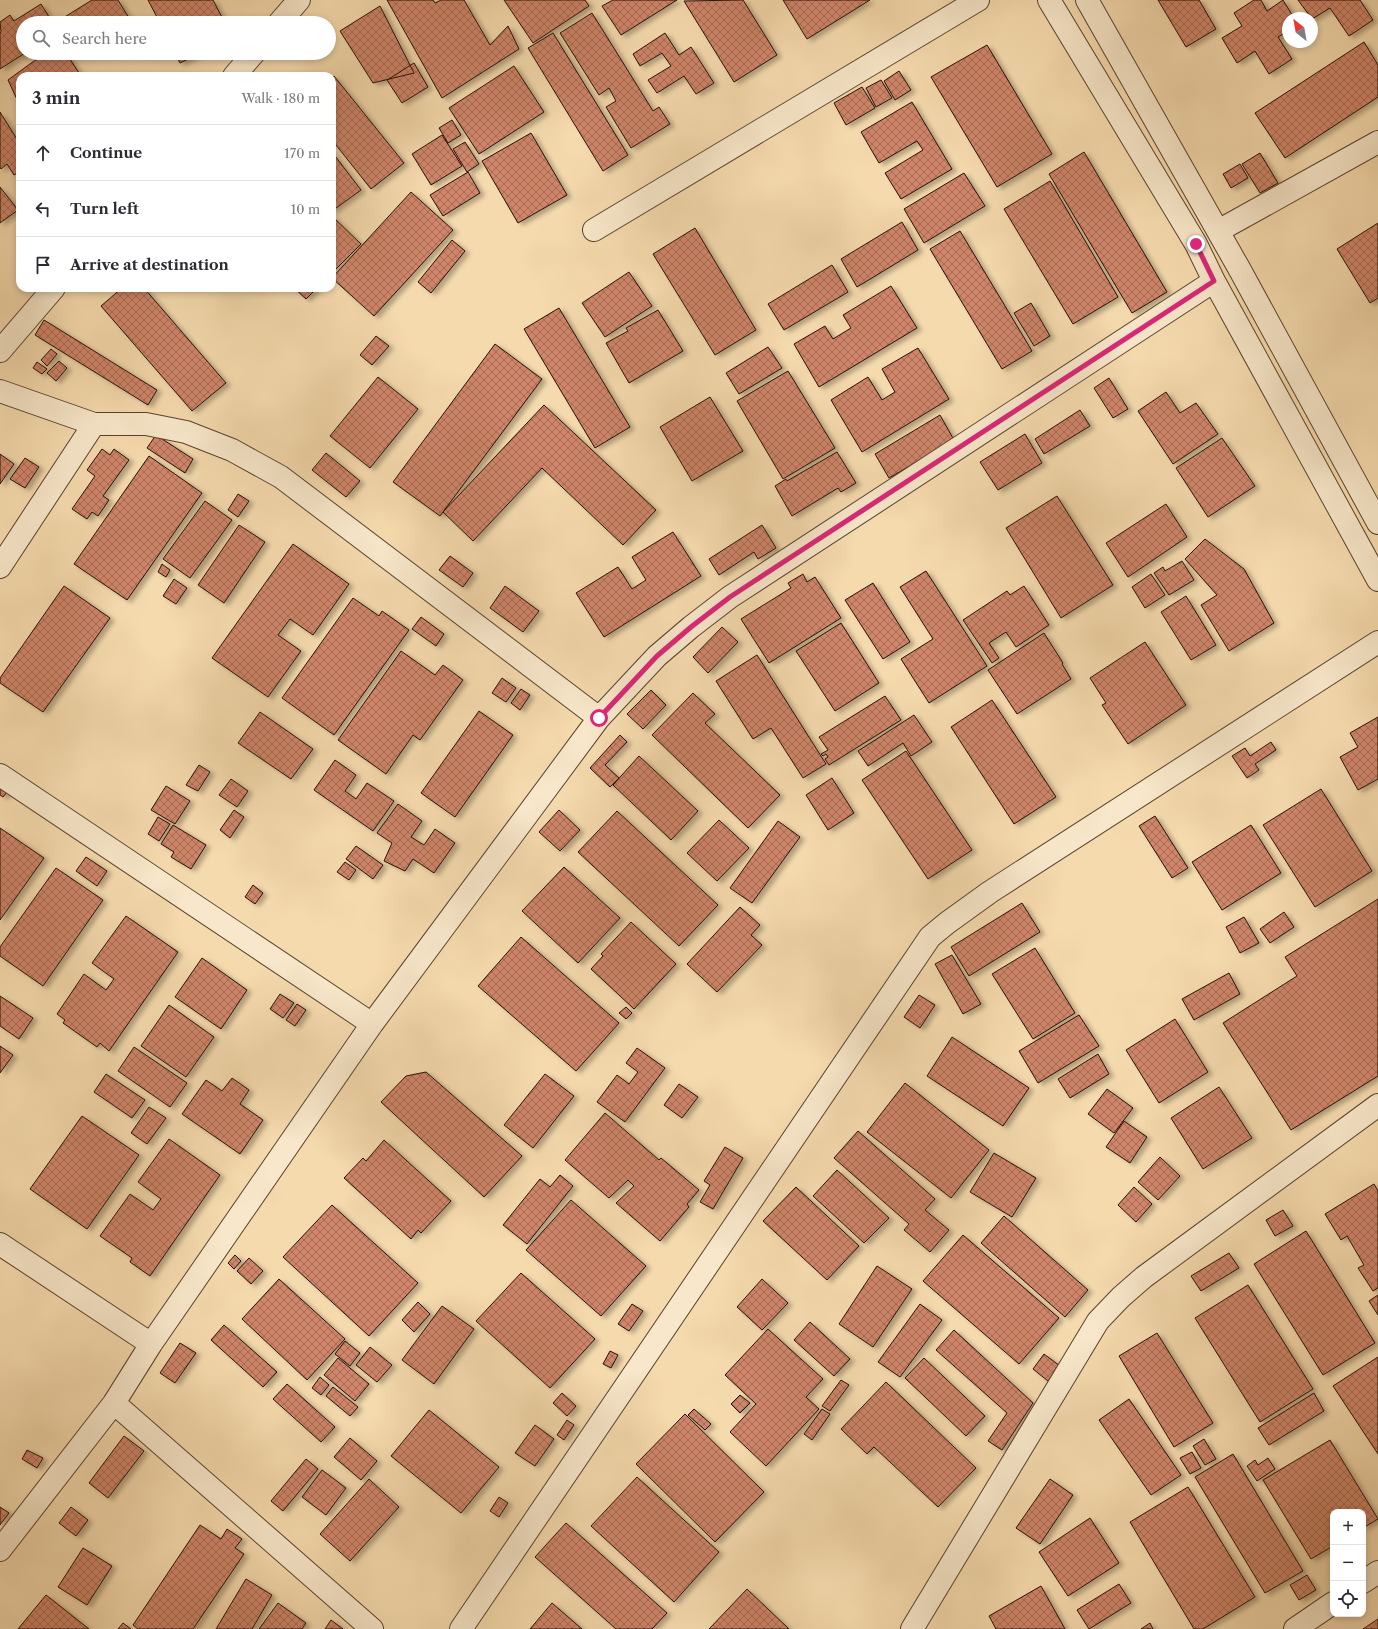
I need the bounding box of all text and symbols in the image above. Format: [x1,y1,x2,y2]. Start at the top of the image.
north arrow [1282,12,1318,48]
search box [16,16,336,60]
icon: search [30,27,52,49]
text: Search here [62,29,147,48]
text: 3 min [32,88,81,108]
text: Walk · 180 m [241,90,320,106]
icon: ahead [32,142,54,164]
text: Continue [70,143,142,162]
text: 170 m [284,145,320,161]
icon: left [32,198,54,220]
text: Turn left [70,199,139,218]
text: 10 m [291,201,320,217]
route end [1187,235,1205,253]
icon: arrive [32,254,54,276]
text: Arrive at destination [70,255,229,274]
route start [590,709,608,727]
map controls [1330,1509,1366,1617]
button: + [1330,1509,1366,1545]
button: − [1330,1545,1366,1581]
button: locate [1330,1581,1366,1617]

